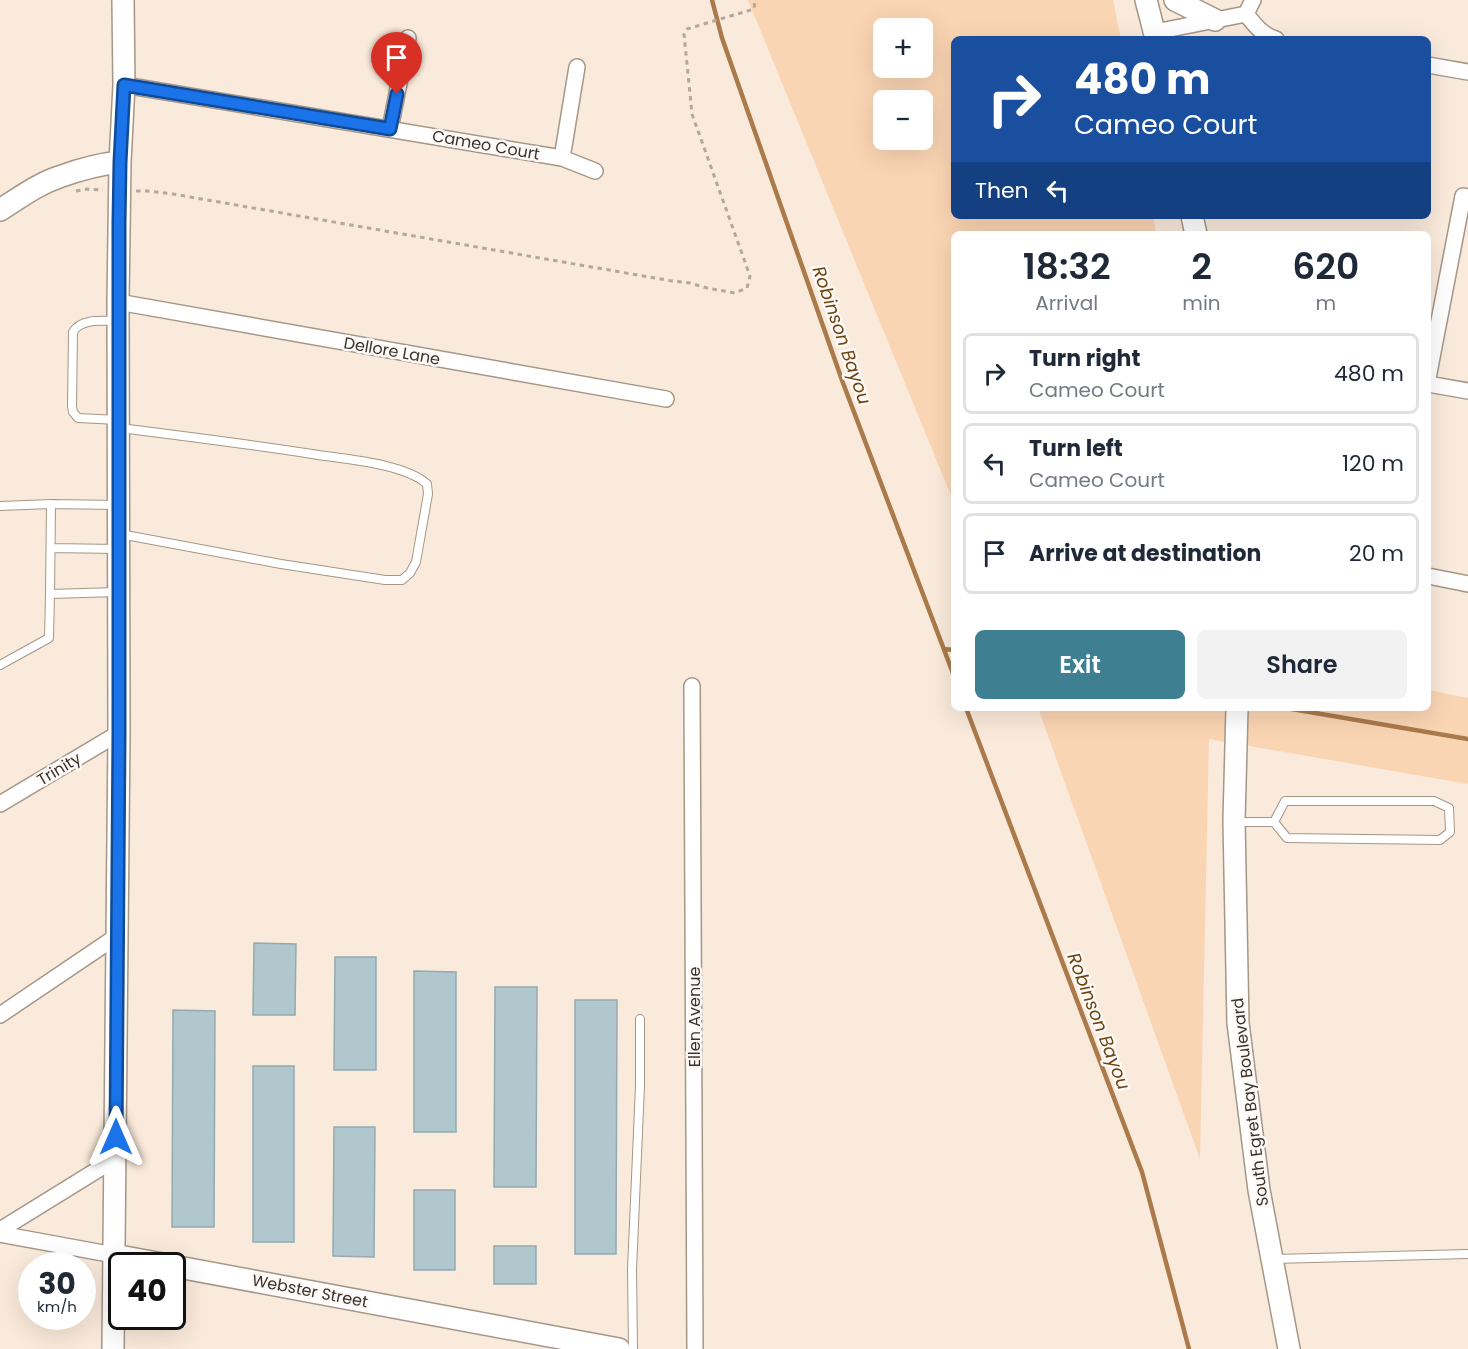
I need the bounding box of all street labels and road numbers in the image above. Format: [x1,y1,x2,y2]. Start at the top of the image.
street label: Cameo Court [430,124,542,166]
street label: Dellore Lane [342,331,442,371]
street label: Trinity [33,747,85,791]
street label: Ellen Avenue [683,967,706,1067]
street label: South Egret Bay Boulevard [1226,996,1274,1208]
street label: Webster Street [250,1268,370,1314]

